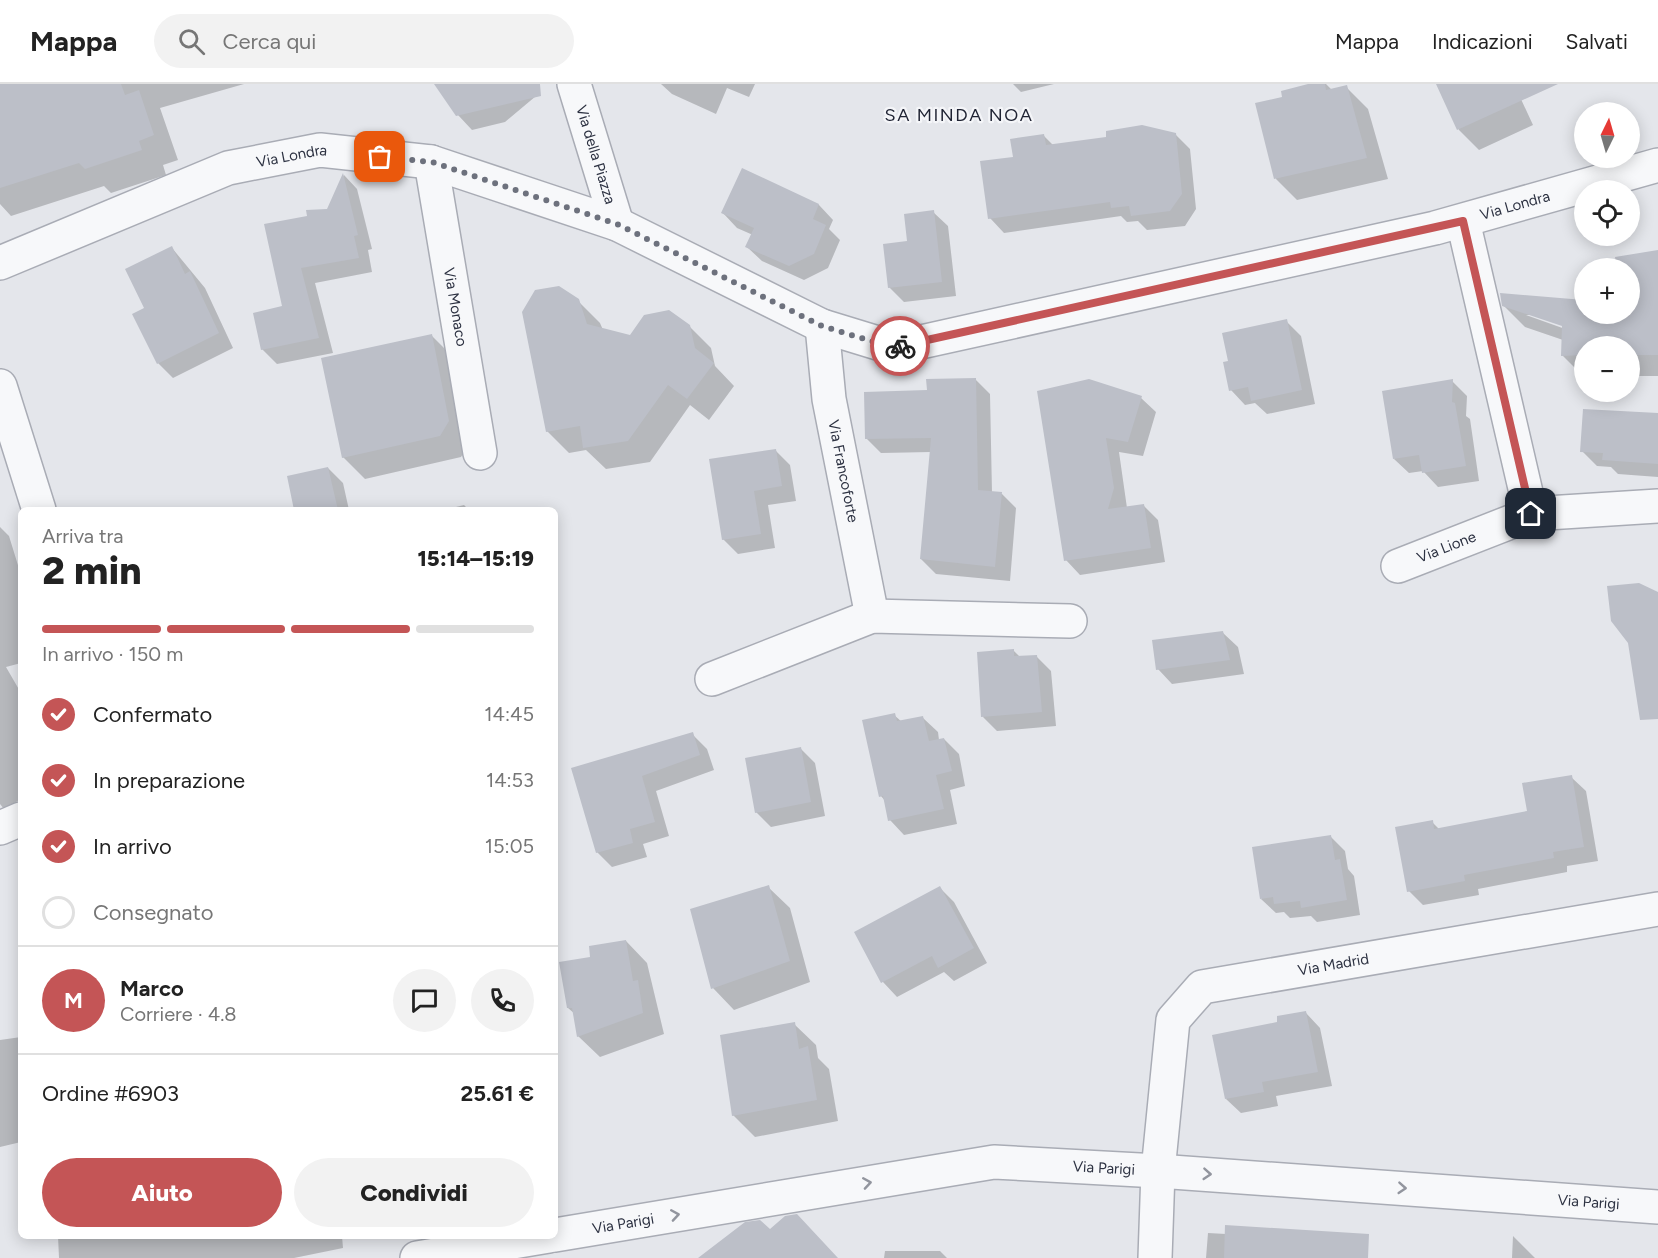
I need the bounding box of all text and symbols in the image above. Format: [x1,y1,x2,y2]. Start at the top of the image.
search box [154,14,574,68]
text: Mappa [30,24,118,58]
icon: search [175,25,208,58]
text: Cerca qui [223,28,316,55]
text: Mappa [1335,29,1399,54]
text: Indicazioni [1432,29,1533,54]
text: Salvati [1566,29,1628,54]
north arrow [1574,102,1640,168]
map controls [1574,102,1640,402]
street label: Via della Piazza [572,103,619,206]
district label: SA MINDA NOA [885,104,1033,126]
pin [354,131,405,182]
icon: bag [363,140,396,173]
street label: Via Londra [255,141,328,171]
button: locate [1574,180,1640,246]
street label: Via Londra [1478,187,1552,224]
button: + [1574,258,1640,324]
street label: Via Monaco [440,266,471,348]
courier [870,316,930,376]
icon: bike [884,330,917,363]
button: − [1574,336,1640,402]
street label: Via Francoforte [824,418,862,524]
pin [1505,488,1556,539]
icon: home [1514,497,1547,530]
text: Arriva tra [42,524,124,548]
street label: Via Lione [1414,527,1479,567]
text: 15:14–15:19 [418,545,534,572]
text: 2 min [42,547,142,594]
text: In arrivo · 150 m [42,642,183,666]
icon: check [42,698,75,731]
text: Confermato [93,701,212,728]
text: 14:45 [484,702,534,726]
icon: check [42,764,75,797]
text: In preparazione [93,767,245,794]
text: 14:53 [486,768,534,792]
icon: check [42,830,75,863]
text: In arrivo [93,833,172,860]
text: 15:05 [485,834,534,858]
text: Consegnato [93,899,214,926]
street label: Via Madrid [1296,950,1370,979]
button: chat [393,969,456,1032]
button: phone [471,969,534,1032]
text: Marco [120,975,184,1002]
text: M [64,987,83,1014]
text: Corriere · 4.8 [120,1002,237,1026]
text: Ordine #6903 [42,1080,179,1107]
text: 25.61 € [460,1080,534,1107]
street label: Via Parigi [1072,1157,1135,1179]
button: Aiuto [42,1158,282,1227]
button: Condividi [294,1158,534,1227]
one-way arrow [1203,1168,1212,1181]
one-way arrow [862,1177,872,1190]
one-way arrow [1397,1181,1406,1194]
street label: Via Parigi [1557,1191,1620,1213]
one-way arrow [670,1209,680,1222]
street label: Via Parigi [591,1210,655,1238]

